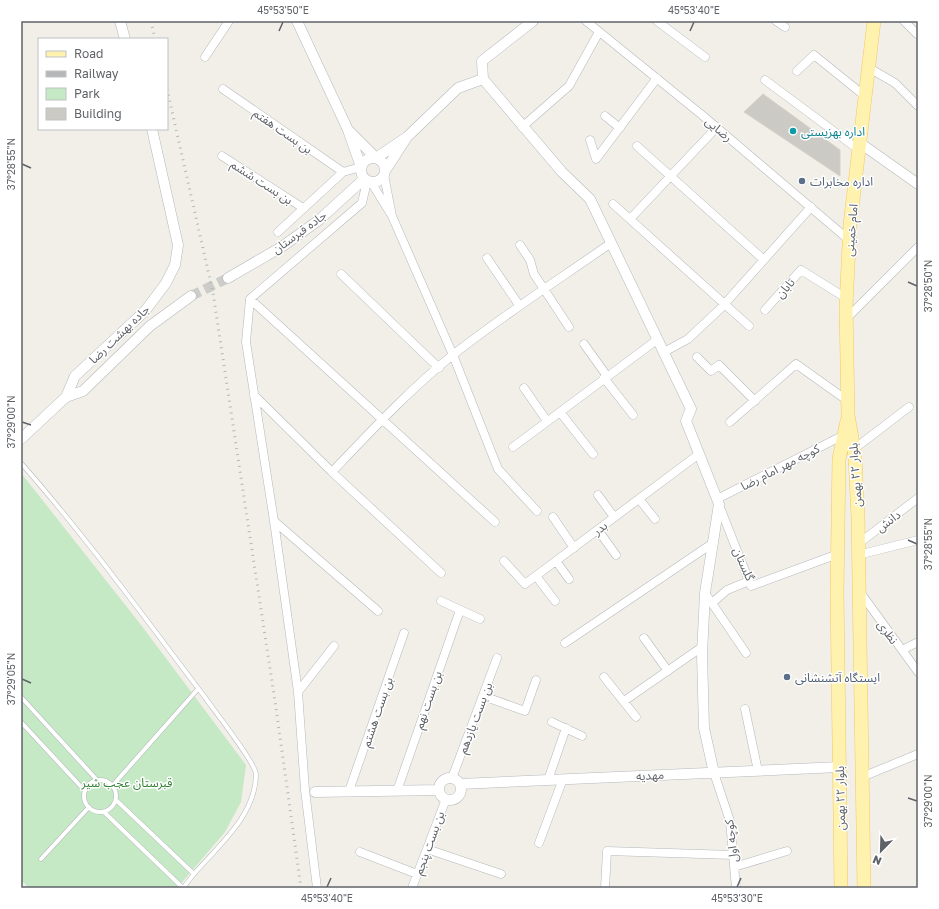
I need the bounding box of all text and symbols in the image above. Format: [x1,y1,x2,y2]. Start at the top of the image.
text: 45°53'50"E [257,4,309,16]
text: 45°53'40"E [668,4,720,16]
legend [38,38,168,130]
text: Road [74,46,103,61]
text: Railway [74,66,119,81]
text: Park [74,86,100,101]
street label: بن بست هفتم [249,105,315,158]
text: Building [74,106,122,121]
street label: رضایی [702,113,736,145]
place label: اداره بهزیستی [801,124,865,139]
marker: اداره بهزیستی [788,126,798,136]
text: 37°28'55"N [5,138,17,190]
street label: بن بست ششم [227,156,296,209]
place label: اداره مخابرات [810,174,873,189]
marker: اداره مخابرات [797,176,807,186]
street label: امام خمینی [841,203,863,257]
street label: جاده قبرستان [269,207,329,257]
text: 37°28'50"N [922,260,934,312]
street label: تابان [772,274,798,301]
street label: جاده بهشت رضا [86,301,152,367]
text: 37°29'00"N [5,396,17,449]
street label: کوچه مهر امام رضا [738,440,824,495]
street label: بلوار ۲۲ بهمن [845,442,865,508]
street label: دانش [873,507,904,535]
street label: بدر [589,518,610,539]
text: 37°28'55"N [922,518,934,570]
street label: گلستان [730,545,758,584]
street label: نظری [874,617,902,647]
text: 37°29'05"N [5,653,17,705]
street label: بن بست نهم [411,669,447,732]
place label: ایستگاه آتشنشانی [795,670,880,685]
marker: ایستگاه آتشنشانی [782,672,792,682]
street label: بن بست هشتم [358,675,398,750]
street label: بن بست یازدهم [455,680,497,756]
street label: بلوار ۲۲ بهمن [832,766,848,830]
street label: مهدیه [636,767,664,783]
park label: قبرستان عجب شیر [81,775,172,790]
text: 37°29'00"N [922,775,934,828]
street label: بن بست پنجم [411,809,449,878]
street label: کوچه اول [721,818,742,863]
north arrow [861,831,901,871]
text: N [871,853,883,868]
text: 45°53'40"E [301,892,353,904]
text: 45°53'30"E [711,892,763,904]

